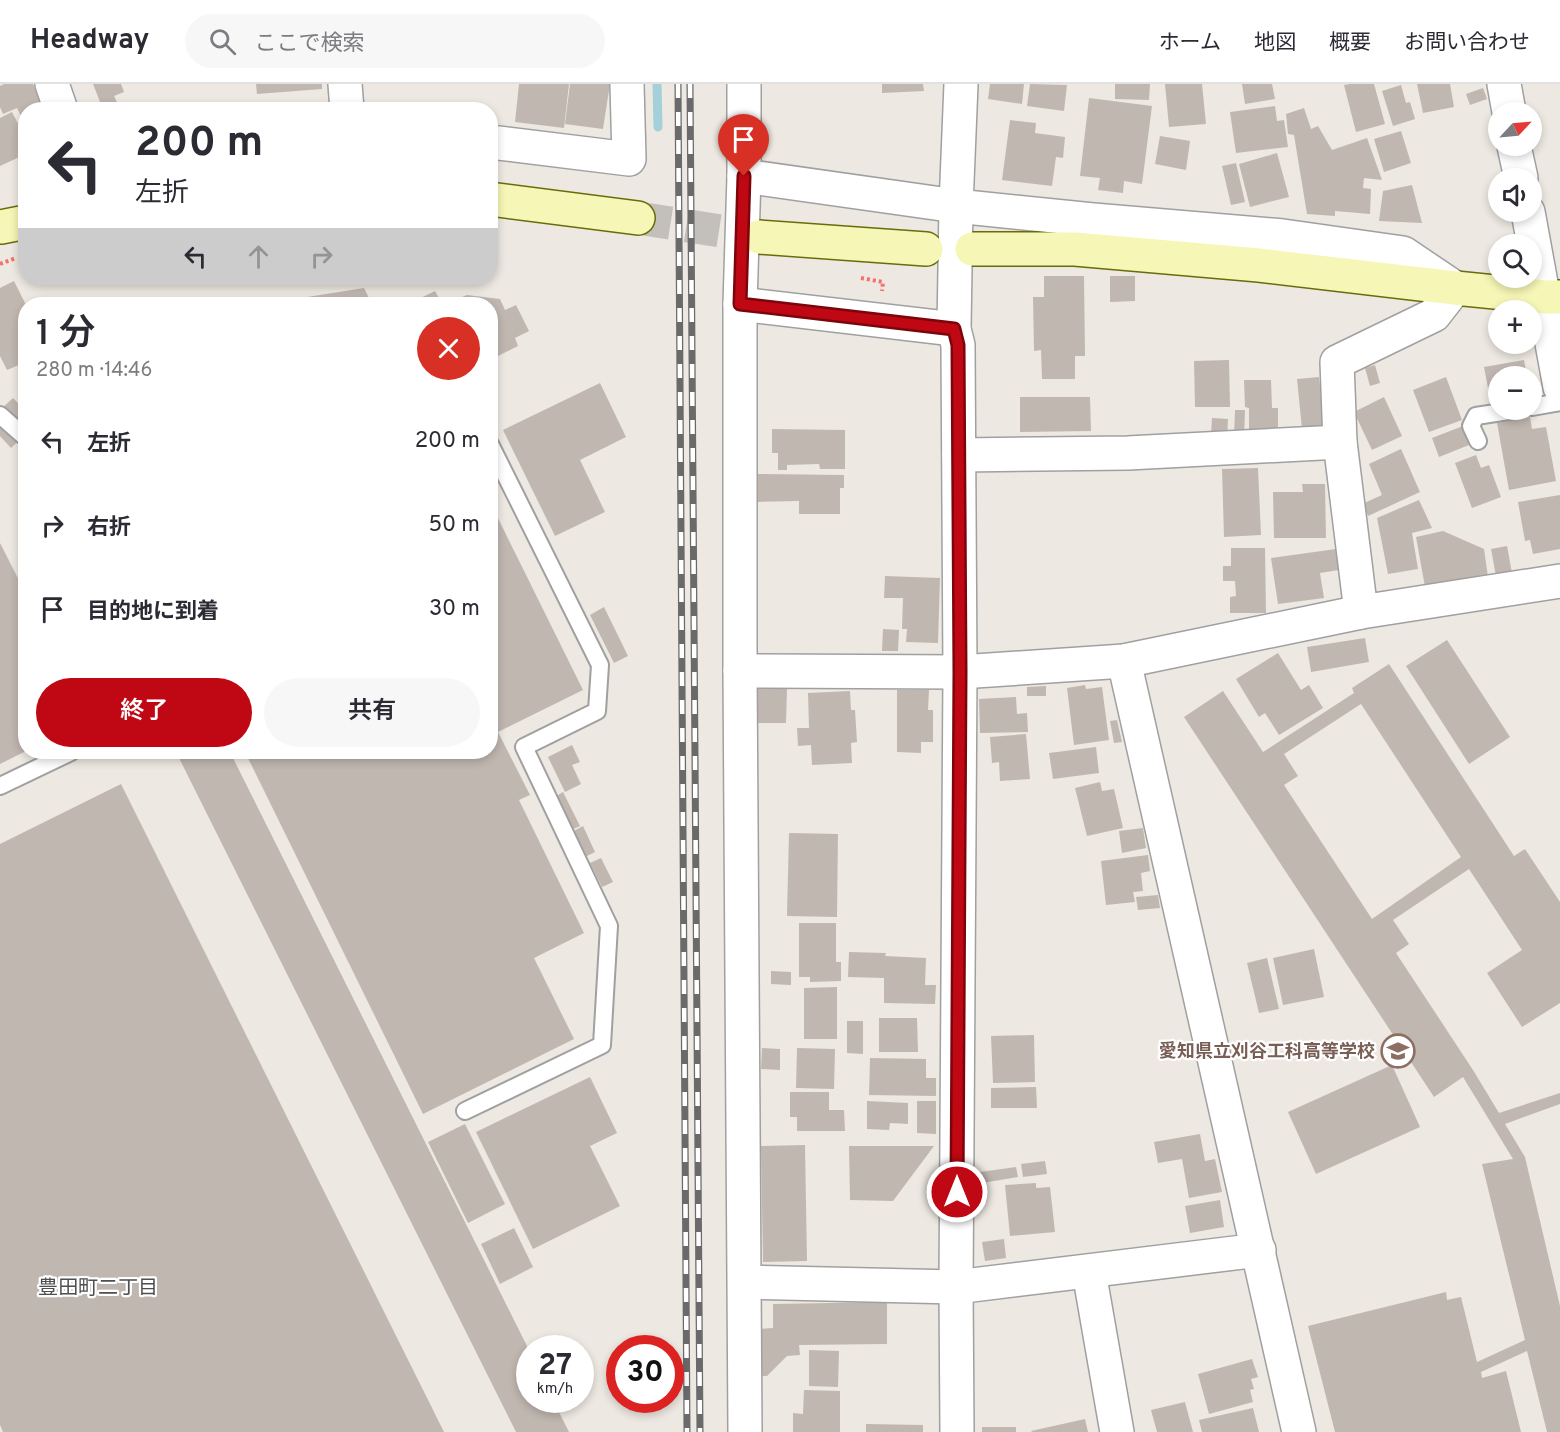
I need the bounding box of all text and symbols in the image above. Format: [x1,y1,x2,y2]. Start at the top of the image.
search box [185,14,605,68]
text: Headway [30,23,149,59]
icon: search [206,25,239,58]
text: ホーム [1159,30,1221,57]
text: 地図 [1254,30,1296,57]
text: 概要 [1329,30,1371,57]
text: お問い合わせ [1404,30,1530,57]
text: ここで検索 [254,31,365,58]
north arrow [1488,102,1542,156]
map controls [1488,102,1542,420]
pin [718,114,769,176]
text: 200 m [135,118,263,171]
icon: arrive [727,123,760,156]
icon: left [36,126,114,204]
button: sound [1488,168,1542,222]
text: 左折 [135,177,189,211]
button: search [1488,234,1542,288]
icon: left [179,240,212,273]
icon: ahead [242,240,275,273]
icon: right [305,240,338,273]
button: + [1488,300,1542,354]
text: 1 分 [36,312,95,358]
button: close [417,317,480,380]
text: 280 m · 14:46 [36,358,152,384]
button: − [1488,366,1542,420]
icon: left [36,425,69,458]
text: 200 m [415,428,480,455]
text: 左折 [87,431,131,458]
icon: right [36,509,69,542]
text: 50 m [428,512,480,539]
text: 右折 [87,515,131,542]
icon: arrive [36,593,69,626]
text: 30 m [429,596,480,623]
text: 目的地に到着 [87,599,219,626]
button: 終了 [36,678,252,747]
button: 共有 [264,678,480,747]
school or university icon: 愛知県立刈谷工科高等学校 [1380,1033,1416,1069]
place label: 愛知県立刈谷工科高等学校 [1159,1041,1375,1064]
position arrow [925,1160,989,1224]
district label: 豊田町二丁目 [38,1276,158,1302]
speed limit sign: 30 [606,1335,684,1413]
text: 27 [538,1348,572,1385]
text: km/h [537,1380,573,1399]

